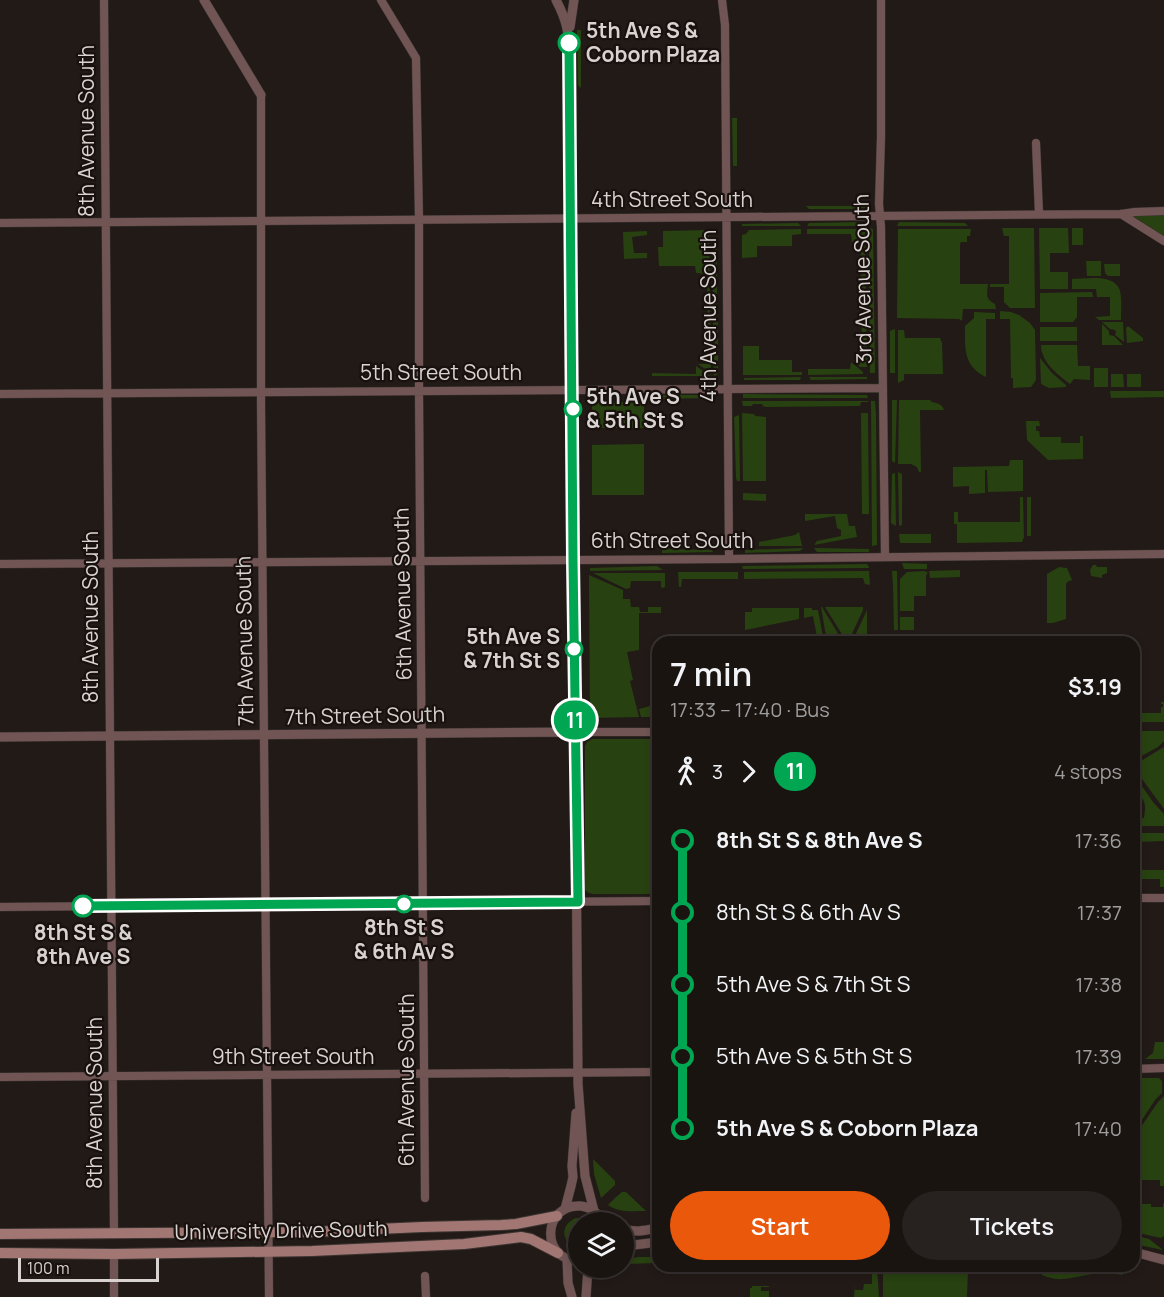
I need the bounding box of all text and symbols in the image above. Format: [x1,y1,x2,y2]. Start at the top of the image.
place label: 5th Ave S & Coborn Plaza [586,16,720,68]
marker: 5th Ave S & Coborn Plaza [558,32,580,54]
street label: 8th Avenue South [72,45,100,217]
street label: 4th Street South [591,185,753,213]
street label: 3rd Avenue South [847,194,877,364]
street label: 4th Avenue South [694,230,722,402]
street label: 5th Street South [360,358,522,386]
place label: 5th Ave S & 5th St S [586,382,684,434]
marker: 5th Ave S & 5th St S [564,400,582,418]
street label: 6th Avenue South [386,507,418,681]
street label: 6th Street South [591,526,753,554]
street label: 8th Avenue South [76,531,104,703]
street label: 7th Avenue South [229,556,259,726]
place label: 5th Ave S & 7th St S [463,622,560,674]
marker: 5th Ave S & 7th St S [565,640,583,658]
text: 7 min [670,651,752,696]
text: $3.19 [1068,672,1122,702]
text: 17:33 – 17:40 · Bus [670,696,830,723]
street label: 7th Street South [285,700,445,730]
line badge: 11 [548,700,602,740]
text: 11 [566,706,584,734]
icon: walk [670,755,703,788]
icon: forward [732,755,765,788]
text: 11 [786,757,804,785]
text: 3 [712,758,723,785]
text: 4 stops [1054,758,1122,785]
text: 8th St S & 8th Ave S [716,825,922,855]
text: 17:36 [1075,827,1122,854]
marker: 8th St S & 8th Ave S [72,895,94,917]
marker: 8th St S & 6th Av S [395,895,413,913]
text: 8th St S & 6th Av S [716,897,901,927]
text: 17:37 [1077,899,1122,926]
place label: 8th St S & 6th Av S [354,913,454,965]
place label: 8th St S & 8th Ave S [34,918,132,970]
text: 5th Ave S & 7th St S [716,969,910,999]
text: 17:38 [1076,971,1122,998]
street label: 6th Avenue South [392,994,420,1166]
street label: 8th Avenue South [80,1017,108,1189]
text: 5th Ave S & 5th St S [716,1041,912,1071]
street label: 9th Street South [212,1042,374,1070]
text: 17:39 [1075,1043,1122,1070]
text: 5th Ave S & Coborn Plaza [716,1113,978,1143]
text: 17:40 [1074,1115,1122,1142]
button: Start [670,1191,890,1260]
button: Tickets [902,1191,1122,1260]
map controls [568,1212,634,1278]
button: layers [568,1212,634,1278]
street label: University Drive South [174,1214,388,1246]
scale bar [18,1255,159,1282]
text: 100 m [27,1257,70,1279]

